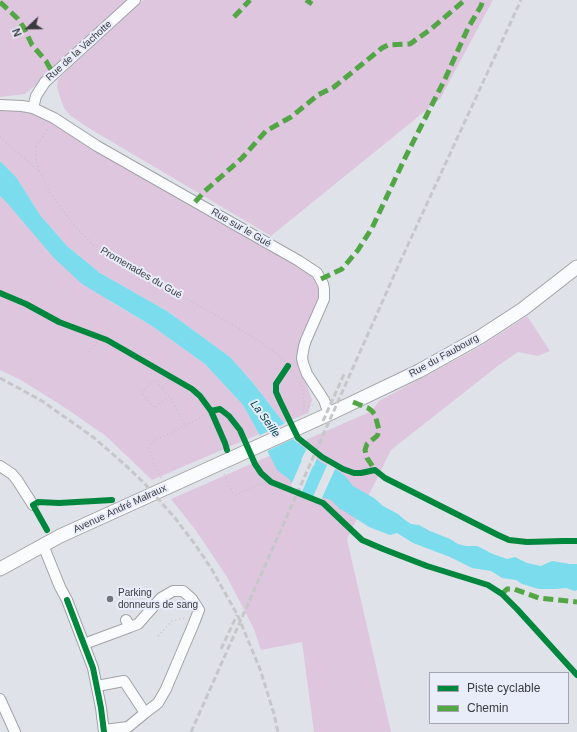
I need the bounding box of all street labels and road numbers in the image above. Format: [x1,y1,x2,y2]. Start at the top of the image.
street label: Rue de la Vachotte [44,18,114,84]
street label: Rue sur le Gué [209,206,273,250]
street label: Promenades du Gué [98,245,184,301]
street label: Rue du Faubourg [407,332,481,380]
street label: Avenue André Malraux [71,482,169,536]

